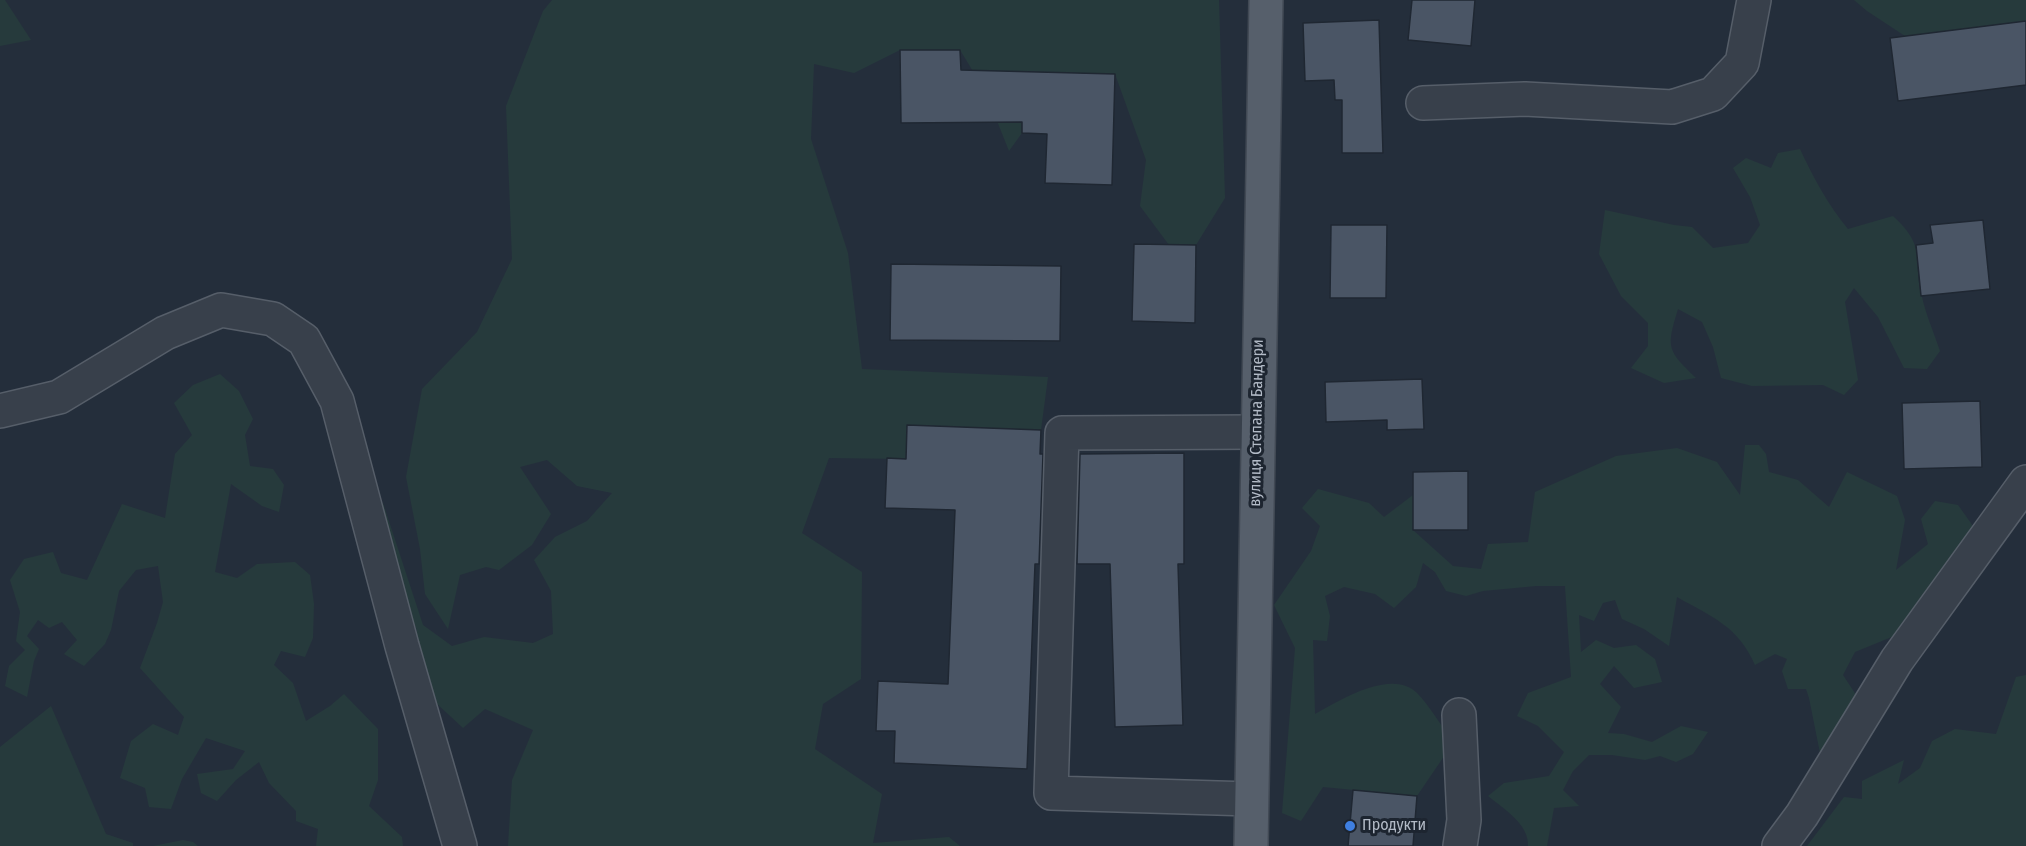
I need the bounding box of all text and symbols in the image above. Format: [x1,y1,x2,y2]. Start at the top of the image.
street label: вулиця Степана Бандери [1246,339,1268,507]
place label: Продукти [1362,816,1426,836]
marker: Продукти [1343,819,1357,833]

